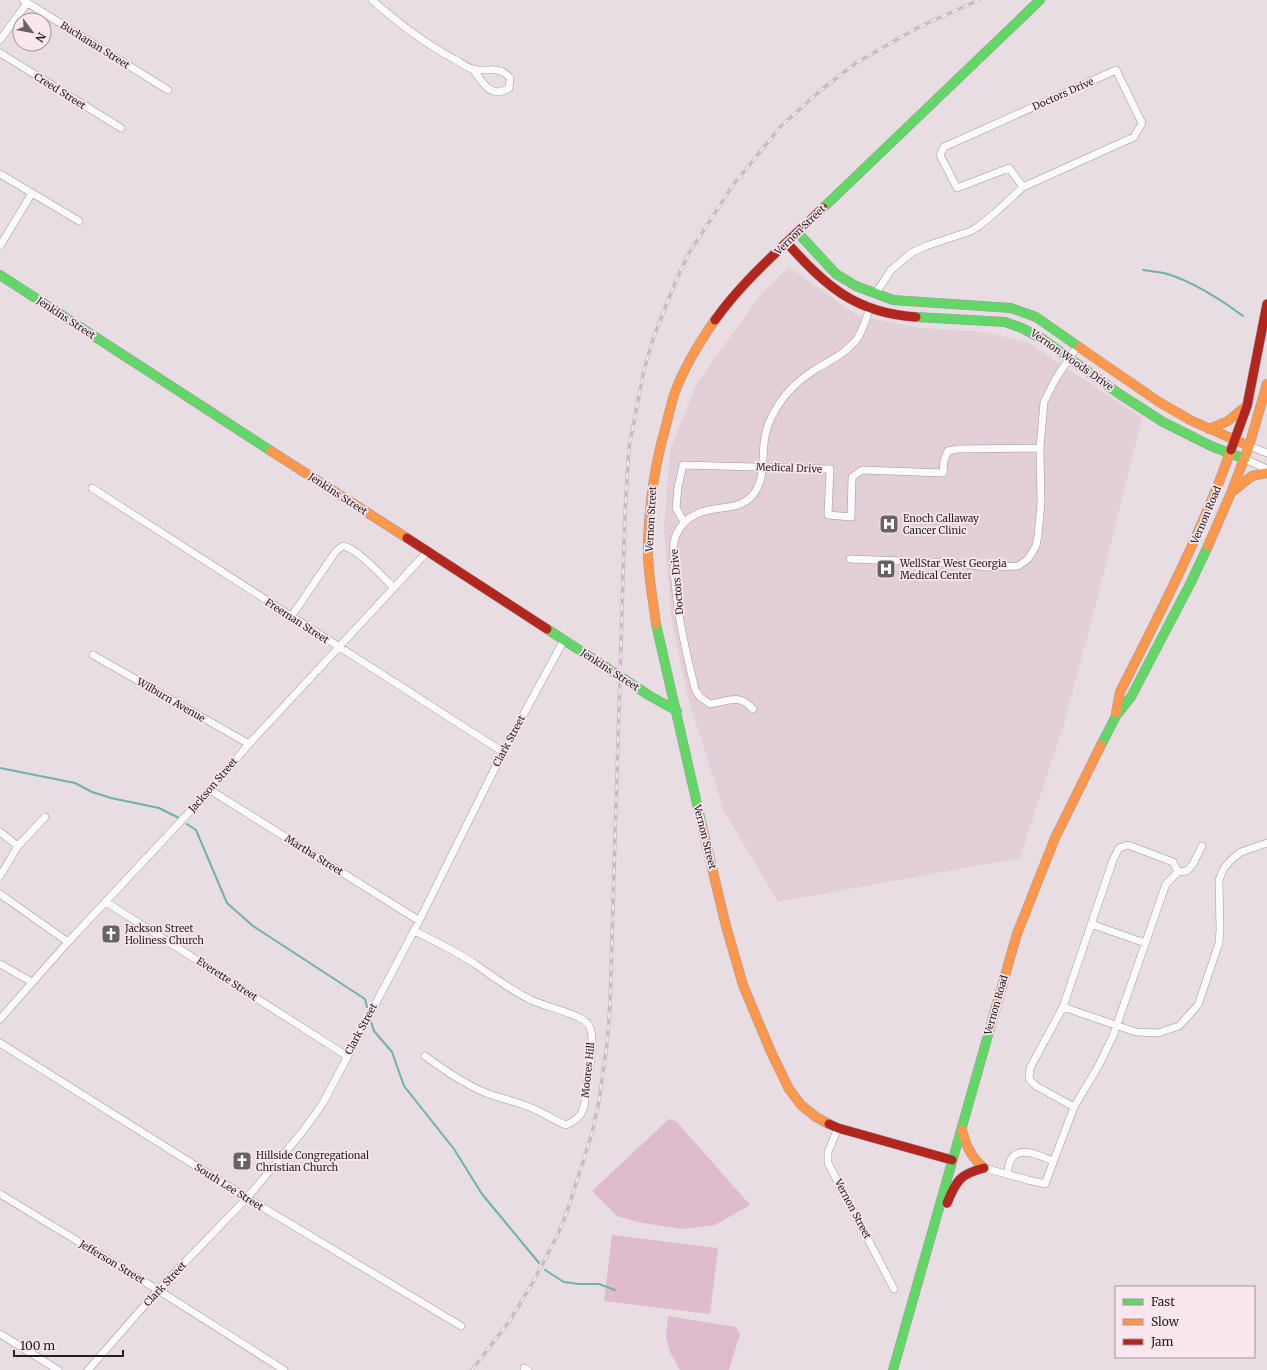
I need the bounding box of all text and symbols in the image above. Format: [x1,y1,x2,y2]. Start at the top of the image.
north arrow [12,12,52,52]
street label: Buchanan Street [58,18,132,72]
text: N [32,30,49,45]
street label: Creed Street [32,70,88,112]
street label: Doctors Drive [1030,75,1096,113]
street label: Vernon Street [771,202,828,258]
street label: Jenkins Street [33,294,98,342]
street label: Vernon Woods Drive [1027,326,1116,394]
street label: Medical Drive [756,460,822,476]
street label: Jenkins Street [305,470,370,518]
street label: Vernon Road [1188,484,1224,547]
street label: Vernon Street [643,486,659,553]
place label: Enoch Callaway Cancer Clinic [903,512,979,537]
hospital icon: Enoch Callaway Cancer Clinic [878,513,900,535]
street label: Doctors Drive [668,549,686,615]
place label: WellStar West Georgia Medical Center [899,557,1007,582]
hospital icon: WellStar West Georgia Medical Center [875,558,897,580]
street label: Freeman Street [263,596,331,647]
street label: Jenkins Street [577,646,642,694]
street label: Wilburn Avenue [134,675,208,725]
street label: Clark Street [490,713,528,769]
street label: Jackson Street [185,755,240,816]
street label: Vernon Street [690,802,719,871]
street label: Martha Street [282,832,346,878]
place label: Jackson Street Holiness Church [124,922,204,947]
church icon: Jackson Street Holiness Church [100,923,122,945]
street label: Everette Street [194,954,260,1004]
street label: Vernon Road [981,974,1011,1037]
street label: Clark Street [342,1001,380,1057]
street label: Moores Hill [579,1042,597,1098]
place label: Hillside Congregational Christian Church [256,1149,369,1174]
church icon: Hillside Congregational Christian Church [231,1150,253,1172]
street label: South Lee Street [192,1161,266,1213]
street label: Vernon Street [831,1176,874,1241]
street label: Jefferson Street [76,1237,147,1287]
street label: Clark Street [141,1259,189,1309]
legend [1115,1286,1255,1358]
text: Fast [1151,1294,1175,1309]
text: Slow [1151,1314,1180,1329]
scale bar [14,1332,123,1358]
text: Jam [1150,1334,1174,1349]
text: 100 m [20,1338,55,1353]

